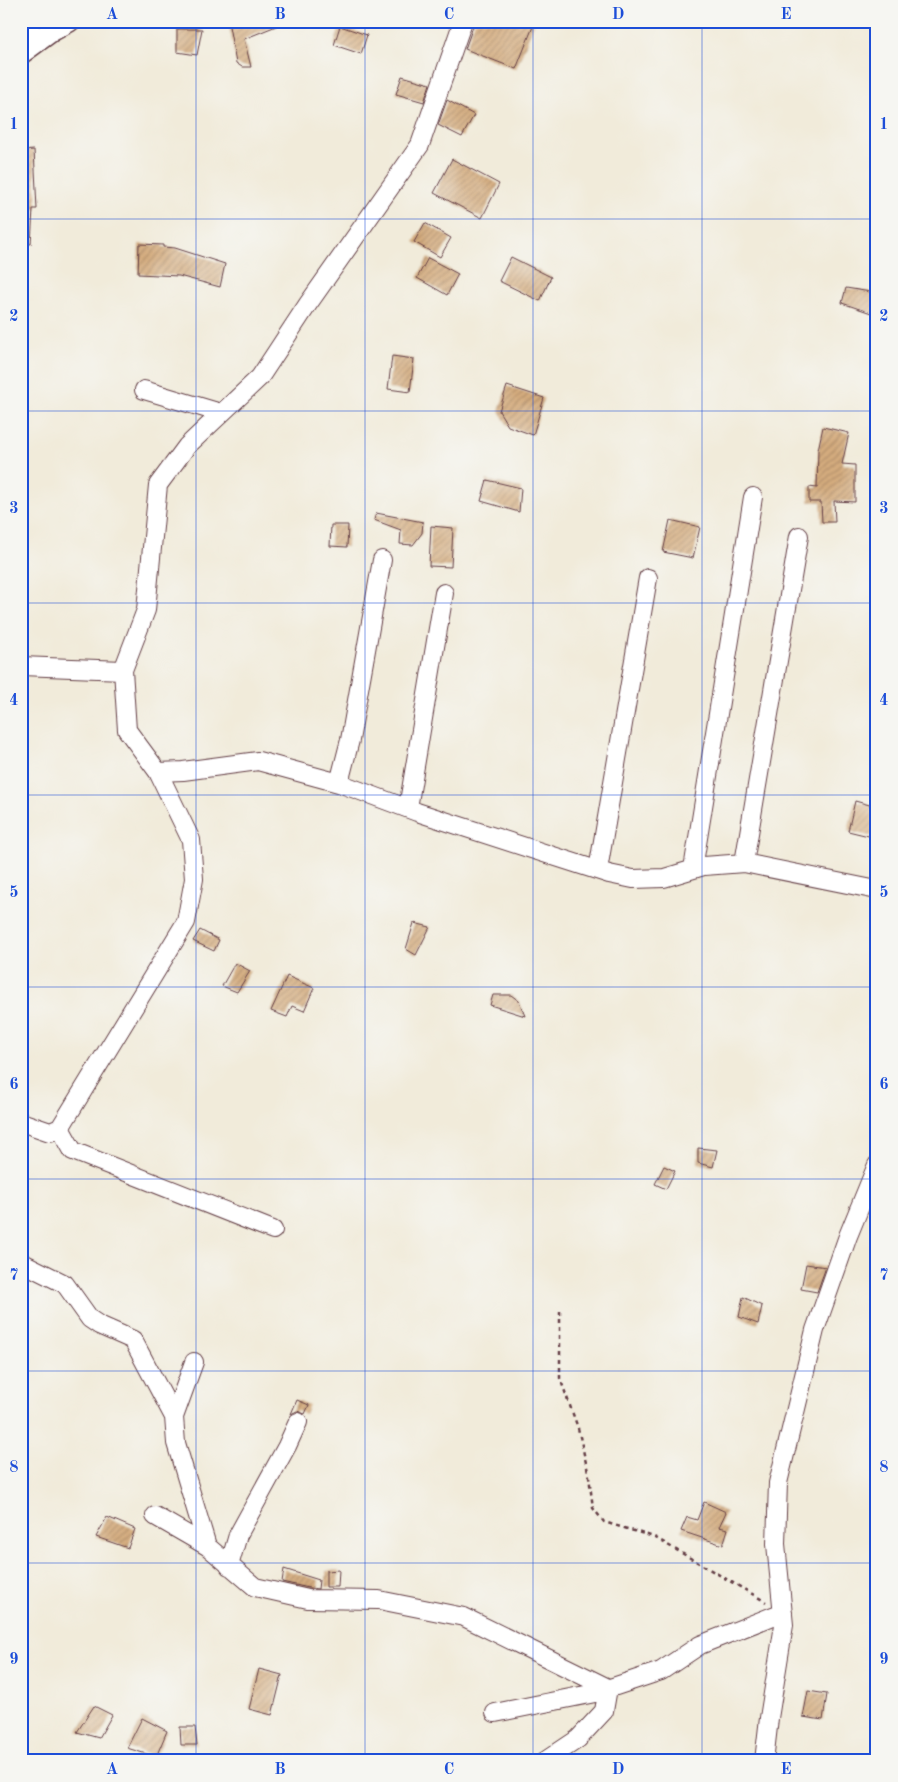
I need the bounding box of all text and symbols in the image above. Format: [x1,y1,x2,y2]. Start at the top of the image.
text: A [106,7,118,23]
text: B [274,7,286,23]
text: C [444,7,454,23]
text: D [612,7,624,23]
text: E [780,7,792,23]
text: 1 [9,117,19,133]
text: 1 [879,117,889,133]
text: 2 [9,309,19,325]
text: 2 [879,309,889,325]
text: 3 [9,501,19,517]
text: 3 [879,501,889,517]
text: 4 [9,693,19,709]
text: 4 [879,693,889,709]
text: 5 [9,885,19,901]
text: 5 [879,885,889,901]
text: 6 [9,1077,19,1093]
text: 6 [879,1077,889,1093]
text: 7 [9,1268,19,1284]
text: 7 [879,1268,889,1284]
text: 8 [9,1460,19,1476]
text: 8 [879,1460,889,1476]
text: 9 [9,1652,19,1668]
text: 9 [879,1652,889,1668]
text: A [106,1762,118,1778]
text: B [274,1762,286,1778]
text: C [444,1762,454,1778]
text: D [612,1762,624,1778]
text: E [780,1762,792,1778]

